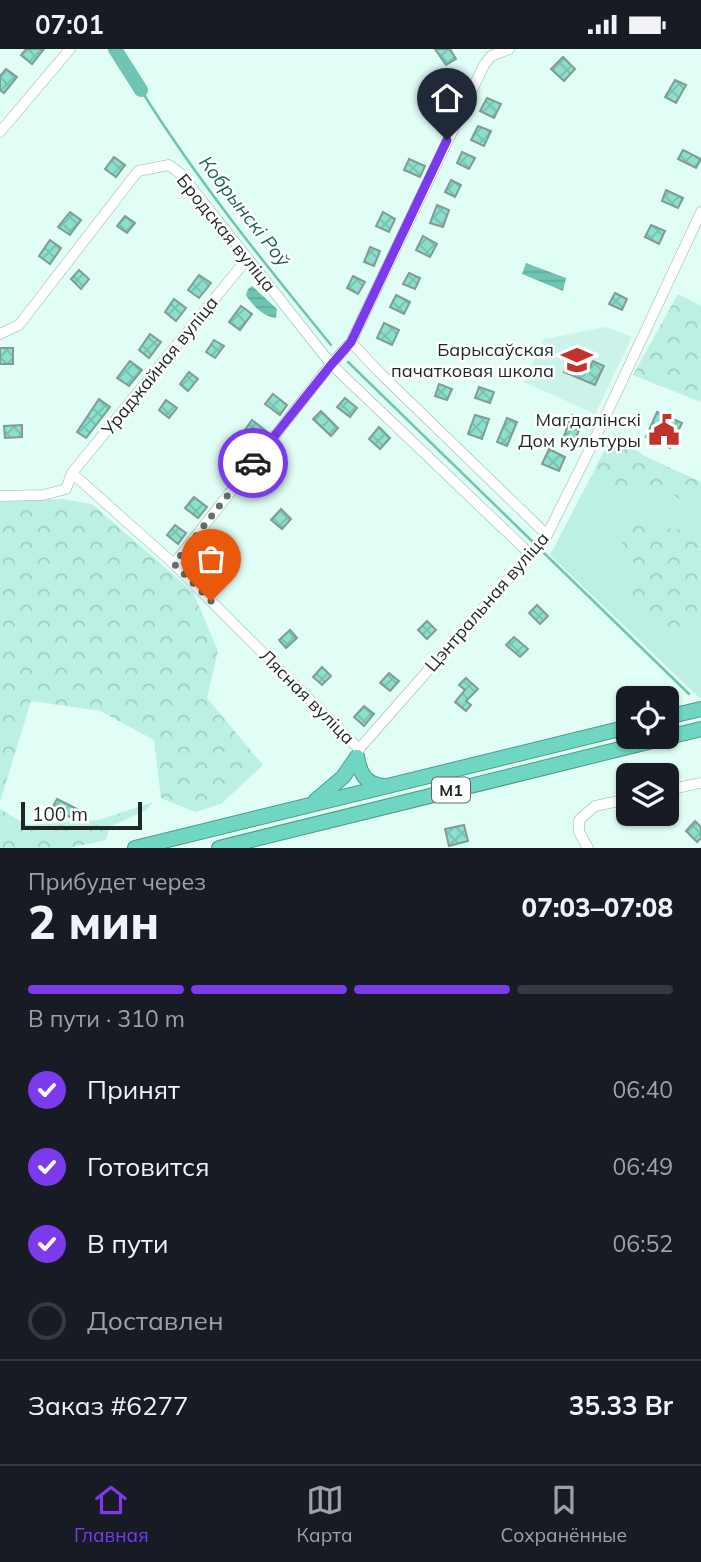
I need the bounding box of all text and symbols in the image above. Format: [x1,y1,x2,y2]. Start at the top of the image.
text: 07:01 [35,8,104,41]
pin [417,68,477,140]
icon: home [428,79,466,117]
water label: Кобрынскі Роў [194,151,296,272]
street label: Бродская вуліца [172,169,281,296]
street label: Ураджайная вуліца [96,291,223,441]
place label: Барысаўская пачатковая школа [391,338,554,382]
school or university icon: Барысаўская пачатковая школа [560,343,594,377]
place label: Магдалінскі Дом культуры [518,408,641,452]
public building icon: Магдалінскі Дом культуры [647,413,681,447]
courier [218,428,288,498]
icon: car [234,444,272,482]
street label: Цэнтральная вуліца [420,527,554,676]
pin [181,529,241,601]
icon: bag [192,540,230,578]
street label: Лясная вуліца [255,644,360,749]
map controls [616,686,679,826]
button: locate [616,686,679,749]
button: layers [616,763,679,826]
road number: М1 [432,777,470,803]
scale bar [21,799,142,831]
text: 100 m [32,802,88,826]
text: Прибудет через [28,867,206,896]
text: 07:03–07:08 [522,891,673,924]
text: 2 мин [28,893,159,951]
text: В пути · 310 m [28,1004,185,1033]
icon: check [28,1071,66,1109]
text: Принят [87,1073,180,1106]
text: 06:40 [613,1075,673,1104]
icon: check [28,1148,66,1186]
text: Готовится [87,1150,210,1183]
text: 06:49 [613,1152,673,1181]
icon: check [28,1225,66,1263]
text: В пути [87,1227,168,1260]
text: 06:52 [613,1229,673,1258]
text: Доставлен [87,1304,224,1337]
text: Заказ #6277 [28,1389,189,1422]
text: 35.33 Br [569,1389,673,1422]
tab: Главная [74,1481,149,1547]
tab: Карта [297,1481,353,1547]
tab: Сохранённые [501,1481,627,1547]

